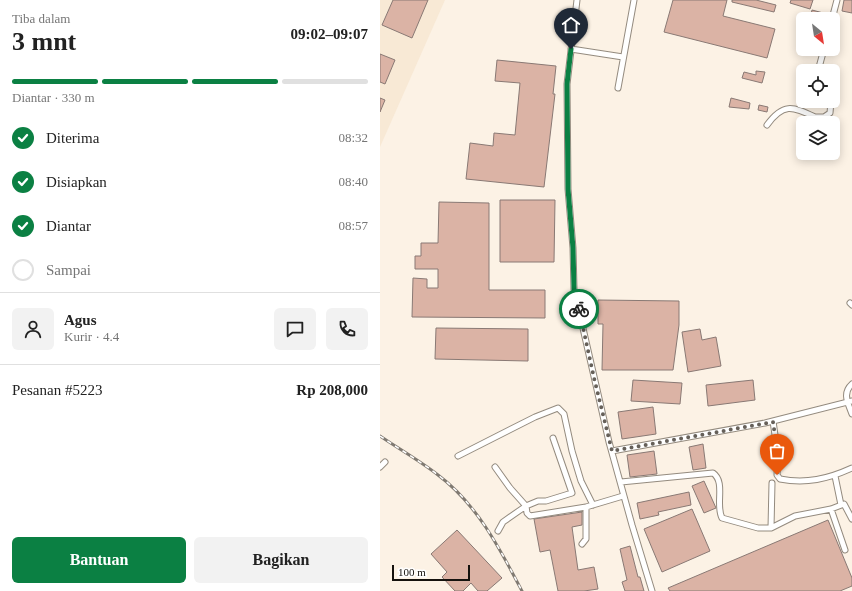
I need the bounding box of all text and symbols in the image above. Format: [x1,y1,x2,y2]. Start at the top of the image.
pin [554,8,588,49]
text: Tiba dalam [12,11,70,26]
north arrow [796,12,840,56]
map controls [796,12,840,160]
icon: home [560,14,582,36]
text: 09:02–09:07 [291,26,368,42]
text: 3 mnt [12,27,76,56]
button: locate [796,64,840,108]
text: Diantar · 330 m [12,90,95,105]
button: layers [796,116,840,160]
icon: check [12,127,34,149]
text: Diterima [46,130,99,146]
text: 08:32 [338,130,368,145]
icon: check [12,171,34,193]
text: Disiapkan [46,174,107,190]
text: 08:40 [338,174,368,189]
icon: check [12,215,34,237]
text: Diantar [46,218,91,234]
text: 08:57 [338,218,368,233]
text: Sampai [46,262,91,278]
courier [559,289,599,329]
icon: bike [568,298,590,320]
button: person [12,308,54,350]
button: chat [274,308,316,350]
button: phone [326,308,368,350]
text: Agus [64,312,97,328]
text: Kurir · 4.4 [64,329,119,344]
text: Pesanan #5223 [12,382,102,398]
text: Rp 208,000 [296,382,368,398]
pin [760,434,794,475]
icon: bag [766,440,788,462]
button: Bantuan [12,537,186,583]
button: Bagikan [194,537,368,583]
scale bar [392,563,470,582]
text: 100 m [398,566,426,578]

